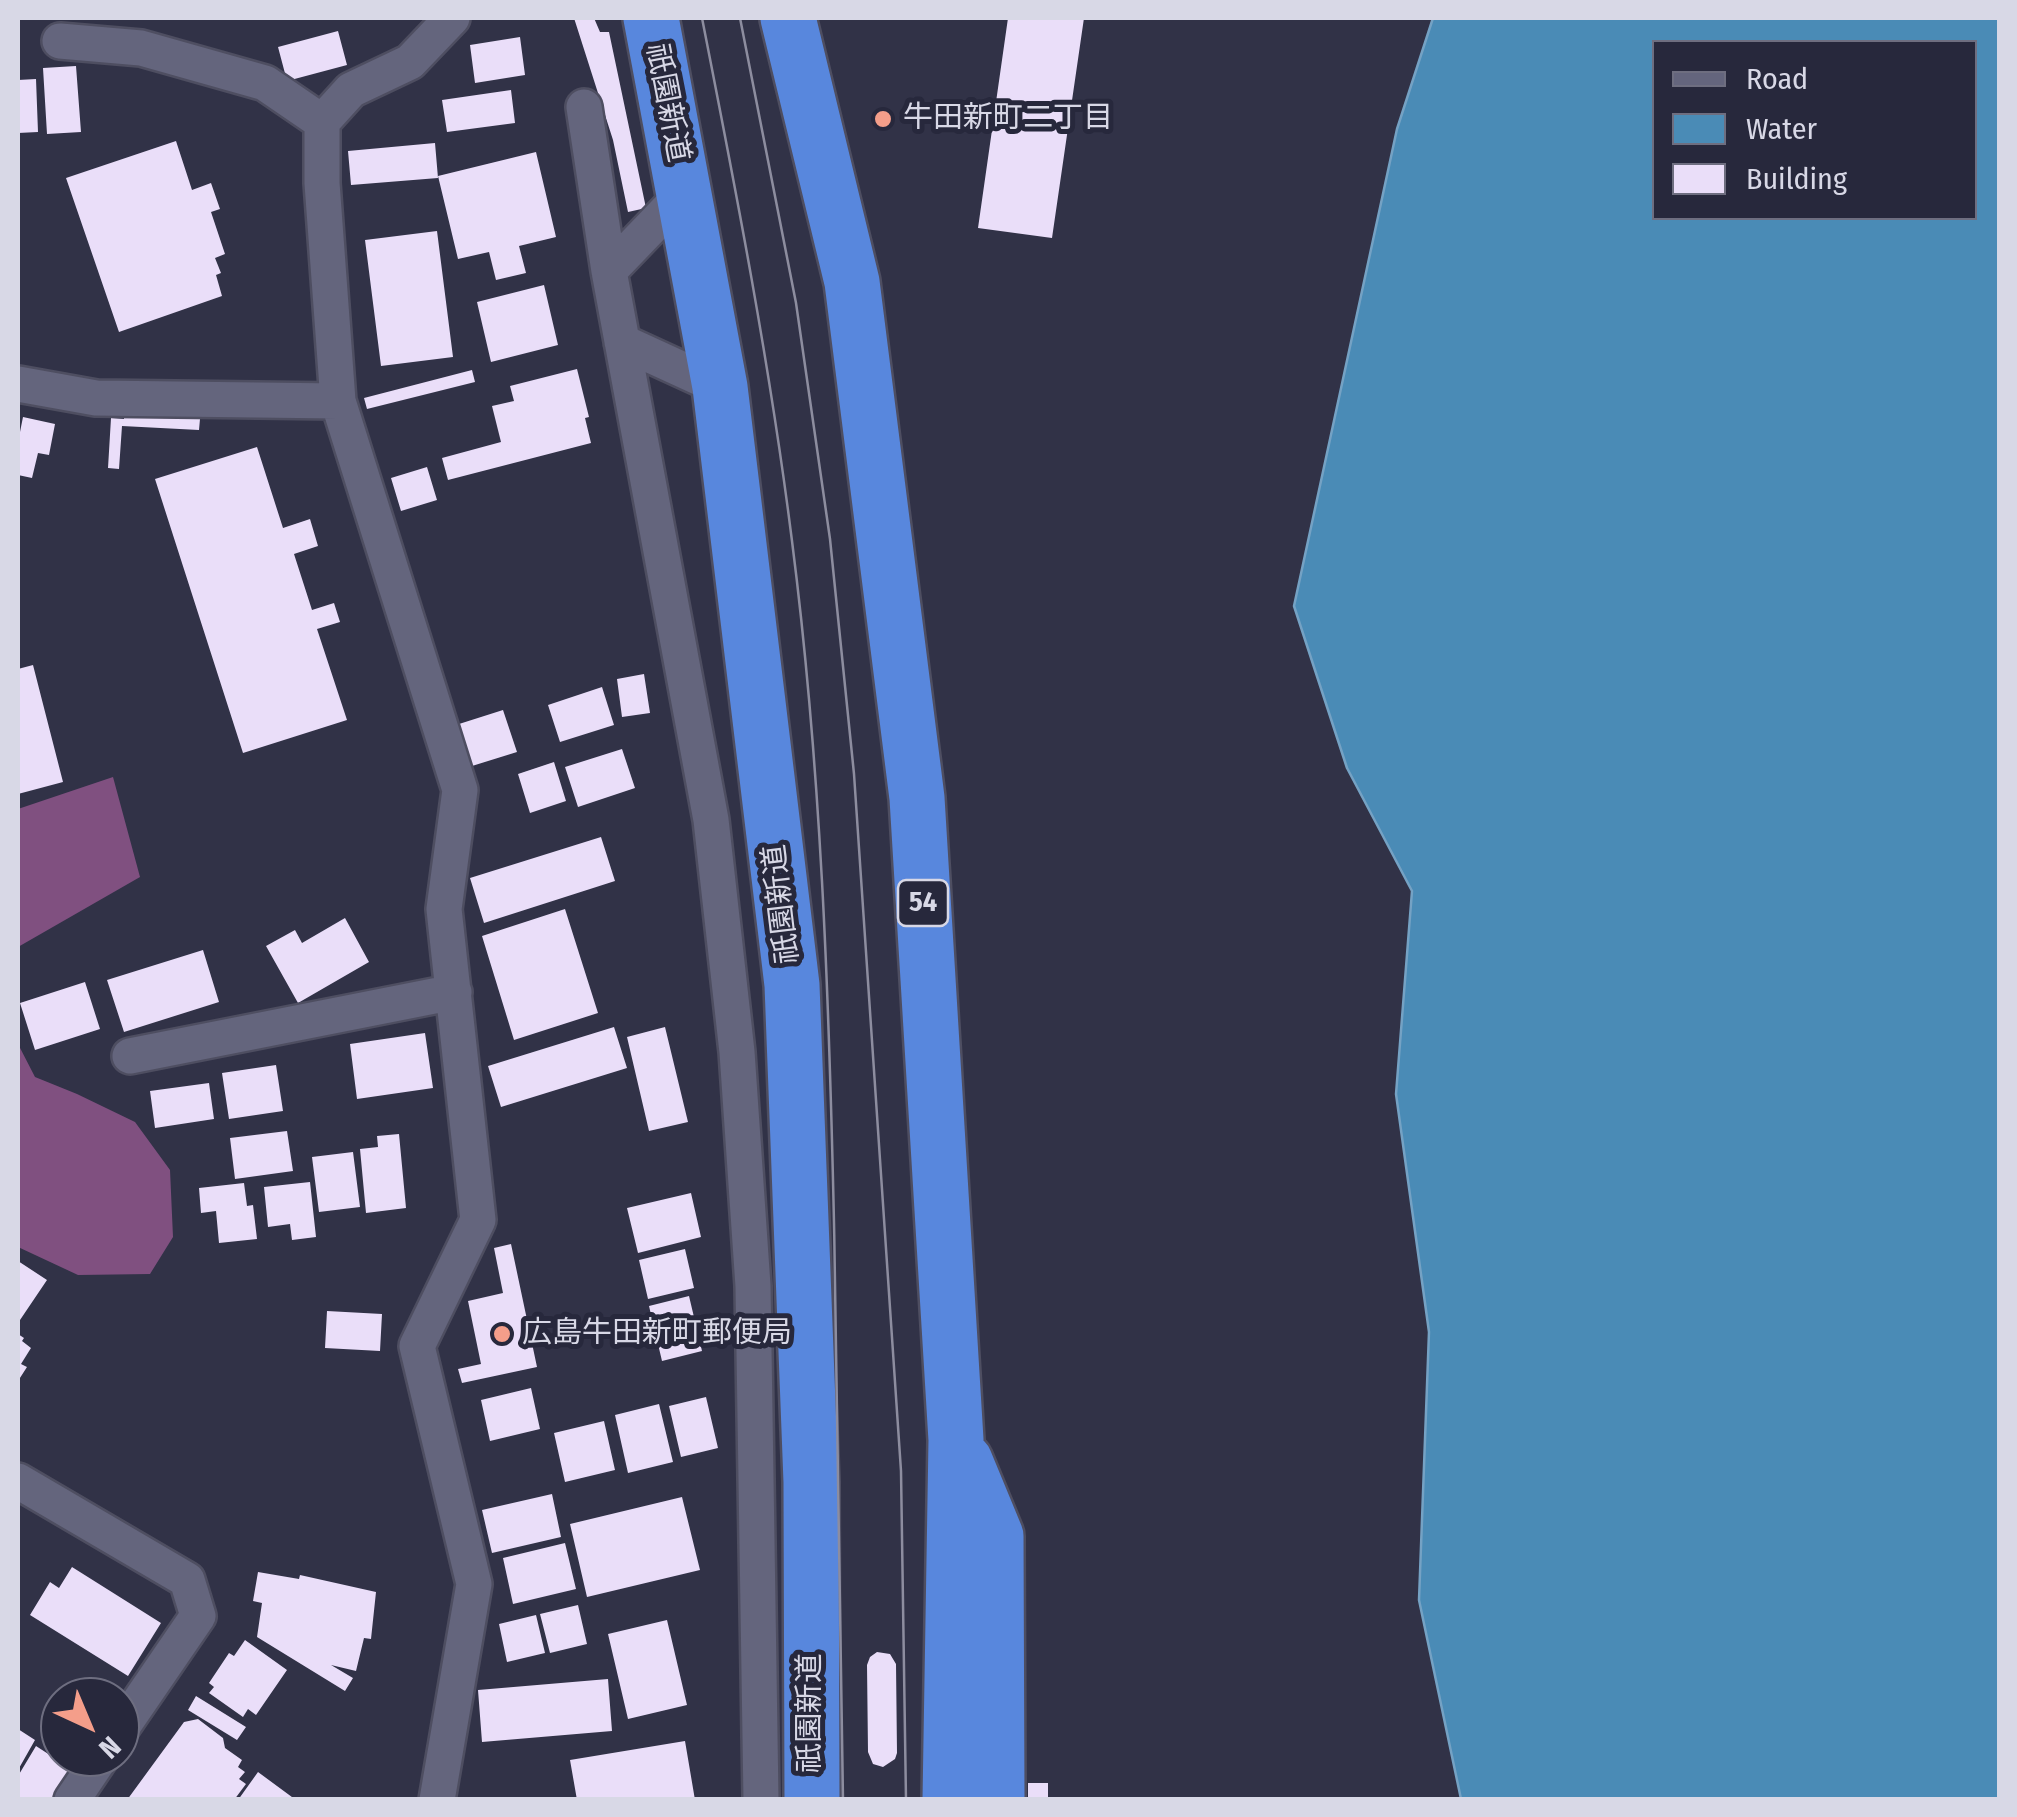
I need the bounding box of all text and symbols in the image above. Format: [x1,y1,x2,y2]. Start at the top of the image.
legend [1652,40,1977,220]
street label: 祇園新道 [638,41,696,165]
text: Road [1746,61,1808,97]
place label: 牛田新町二丁目 [903,101,1113,137]
marker: 牛田新町二丁目 [872,108,894,130]
text: Water [1746,111,1817,147]
text: Building [1746,161,1847,197]
street label: 祇園新道 [757,842,807,966]
road number: 54 [898,880,948,926]
place label: 広島牛田新町郵便局 [522,1316,792,1352]
marker: 広島牛田新町郵便局 [491,1323,513,1345]
street label: 祇園新道 [793,1653,829,1773]
north arrow [40,1677,140,1777]
text: N [92,1730,127,1765]

